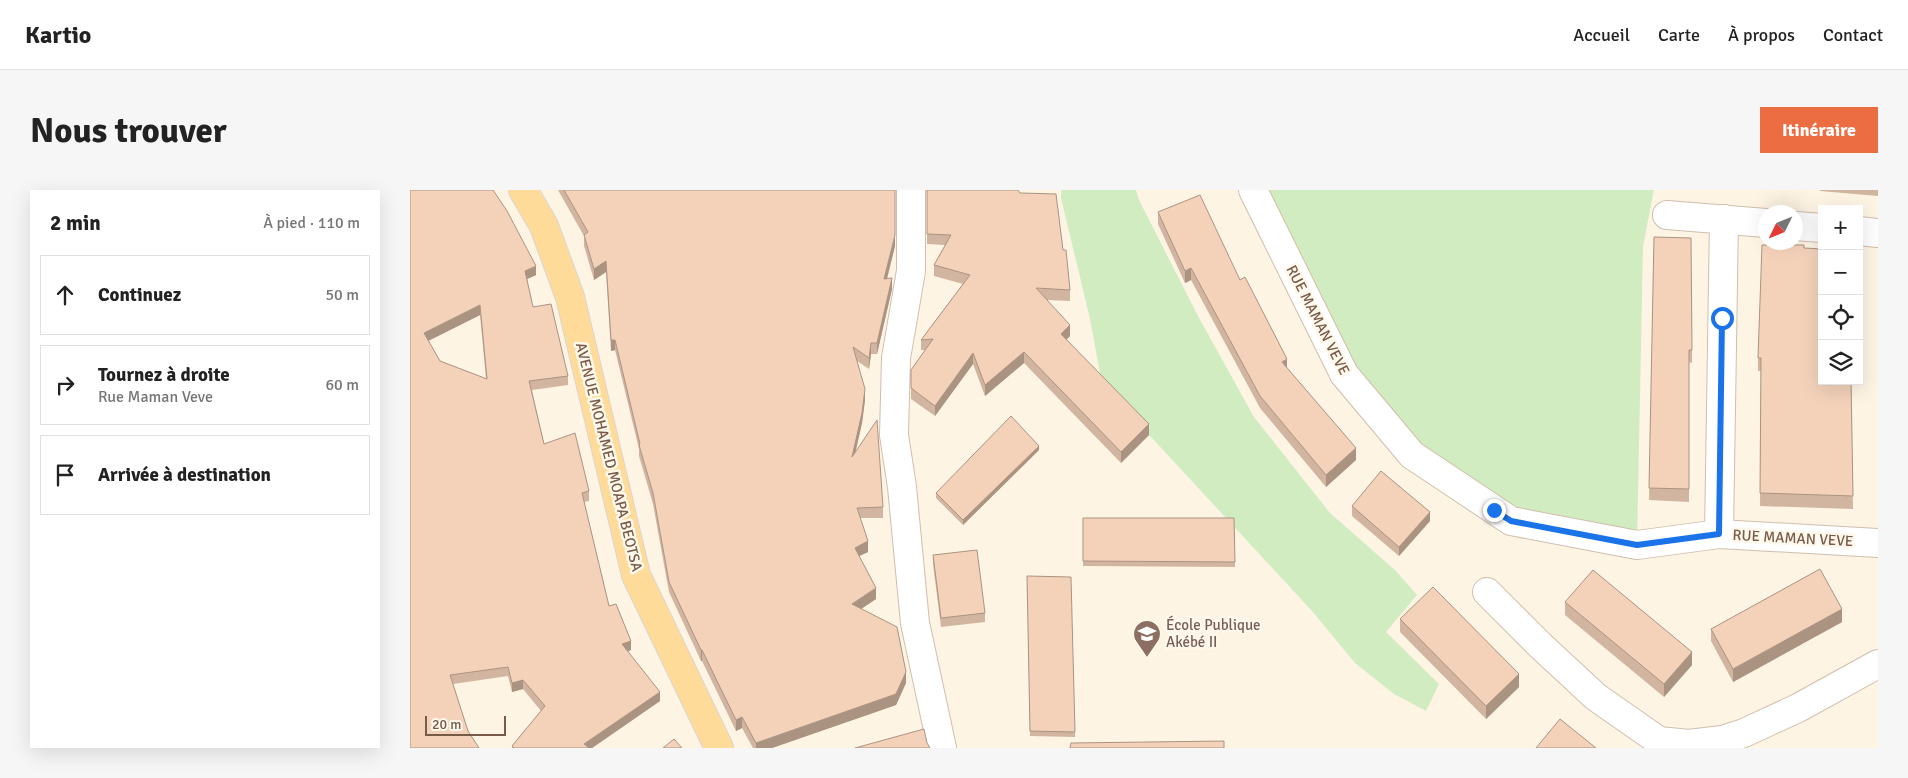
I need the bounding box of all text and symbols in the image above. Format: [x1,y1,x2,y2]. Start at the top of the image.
text: Kartio [25,20,91,50]
text: Accueil [1573,24,1630,46]
text: Carte [1658,24,1700,46]
text: À propos [1728,24,1795,46]
text: Contact [1823,24,1883,46]
button: Itinéraire [1760,107,1878,153]
text: Nous trouver [30,109,227,152]
north arrow [1758,205,1803,250]
map controls [1818,205,1863,385]
button: + [1818,205,1863,250]
text: 2 min [50,210,101,236]
text: À pied · 110 m [263,213,360,233]
button: − [1818,250,1863,295]
street label: RUE MAMAN VEVE [1283,262,1353,378]
icon: ahead [51,281,79,309]
text: Continuez [98,283,181,307]
text: 50 m [325,285,359,305]
button: locate [1818,295,1863,340]
route start [1711,307,1734,330]
button: layers [1818,340,1863,385]
street label: AVENUE MOHAMED MOAPA BEOTSA [572,341,646,573]
text: Tournez à droite [98,363,230,387]
icon: right [51,371,79,399]
text: 60 m [325,375,359,395]
text: Rue Maman Veve [98,387,213,407]
icon: arrive [51,461,79,489]
text: Arrivée à destination [98,463,271,487]
route end [1483,499,1506,522]
street label: RUE MAMAN VEVE [1732,526,1854,550]
place label: École Publique Akébé II [1166,615,1261,651]
school or university icon: École Publique Akébé II [1132,619,1162,658]
scale bar [425,713,506,736]
text: 20 m [432,716,461,733]

